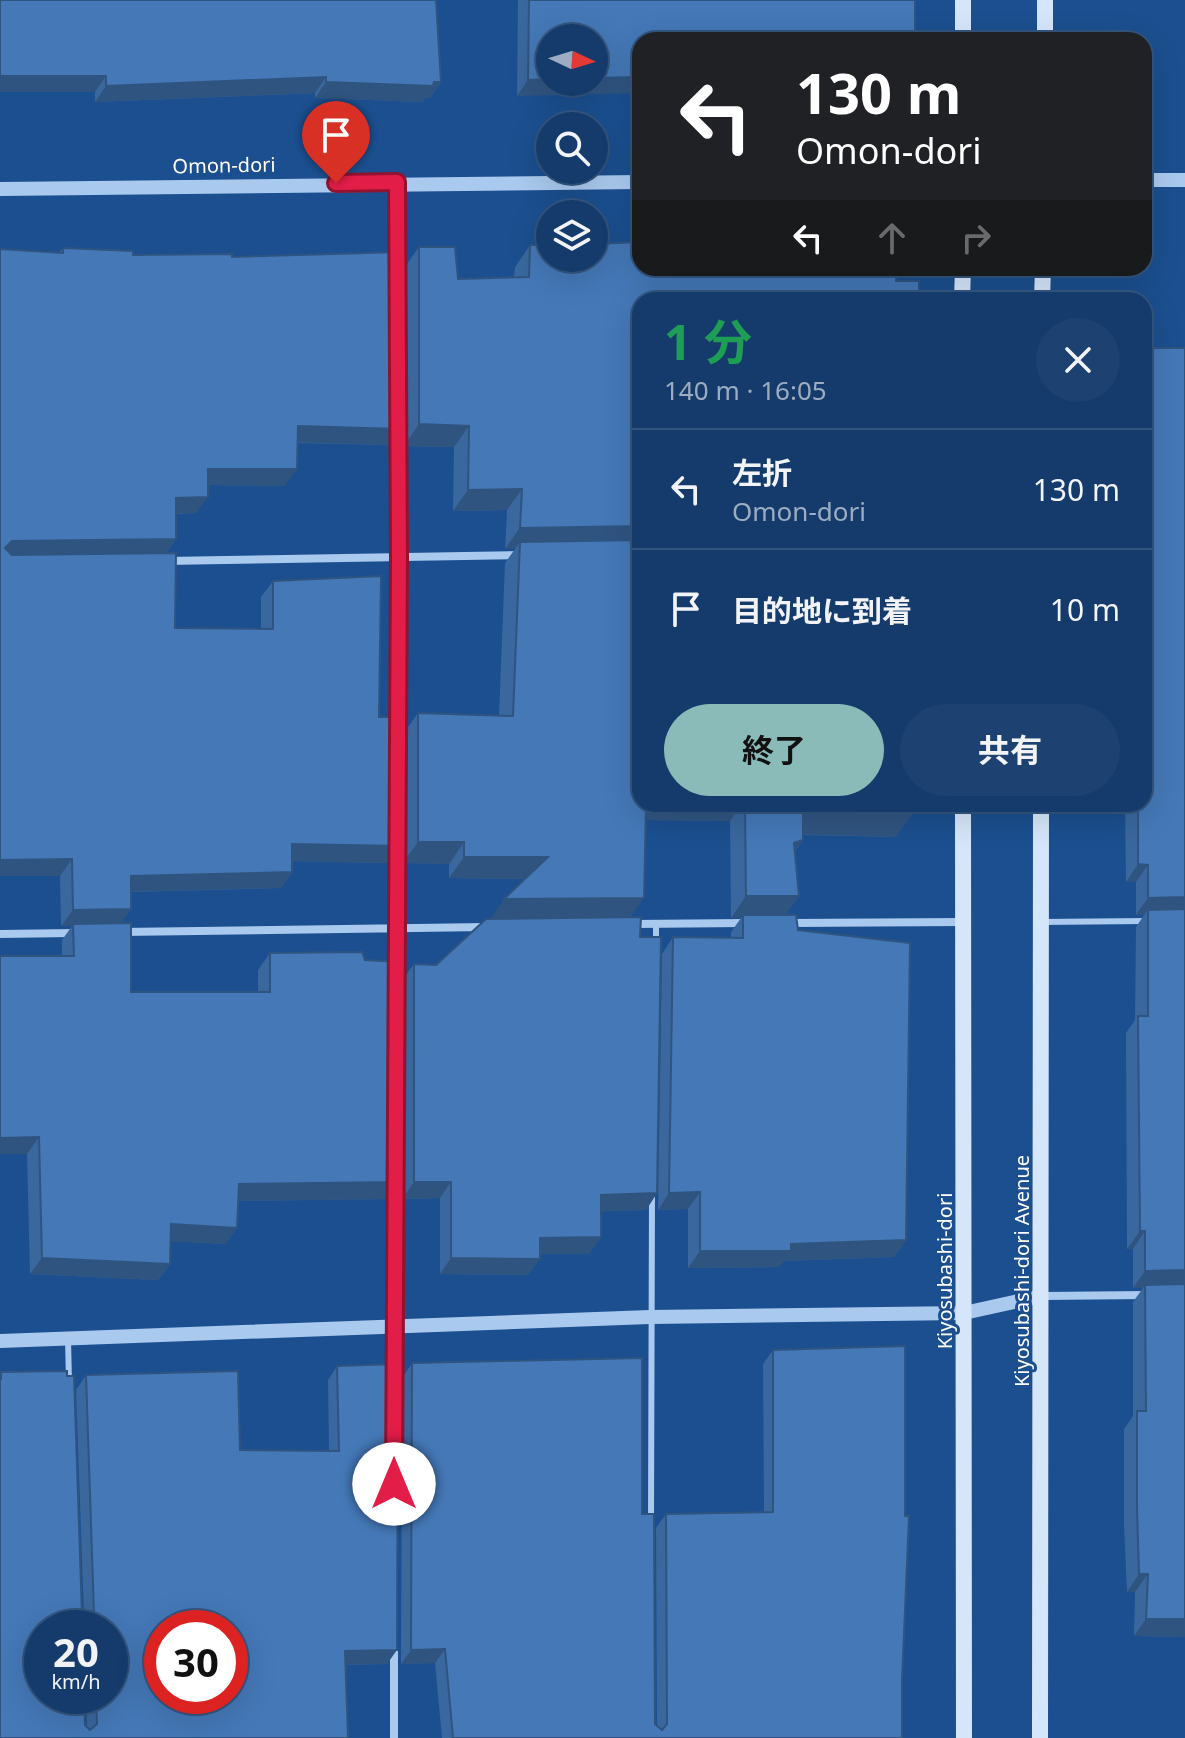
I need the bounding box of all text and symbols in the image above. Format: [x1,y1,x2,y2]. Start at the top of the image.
north arrow [536,24,608,96]
map controls [536,24,608,272]
text: 130 m [796,54,961,130]
icon: left [664,64,768,168]
pin [302,101,370,183]
button: search [536,112,608,184]
icon: arrive [314,113,358,157]
text: Omon-dori [796,126,981,175]
street label: Omon-dori [172,151,276,179]
button: layers [536,200,608,272]
icon: left [786,216,830,260]
icon: ahead [870,216,914,260]
icon: right [954,216,998,260]
text: 1 分 [664,309,752,374]
button: close [1036,318,1120,402]
text: 140 m · 16:05 [664,372,827,408]
text: 左折 [732,452,792,493]
icon: left [664,467,708,511]
text: 130 m [1033,469,1120,510]
text: Omon-dori [732,493,866,529]
icon: arrive [664,587,708,631]
text: 10 m [1050,589,1120,630]
text: 目的地に到着 [732,590,912,631]
button: 終了 [664,704,884,796]
button: 共有 [900,704,1120,796]
street label: Kiyosubashi-dori Avenue [1008,1155,1035,1387]
street label: Kiyosubashi-dori [931,1193,958,1349]
position arrow [352,1442,436,1526]
speed limit sign: 30 [144,1610,248,1714]
text: 20 [53,1624,99,1679]
text: km/h [51,1668,101,1695]

